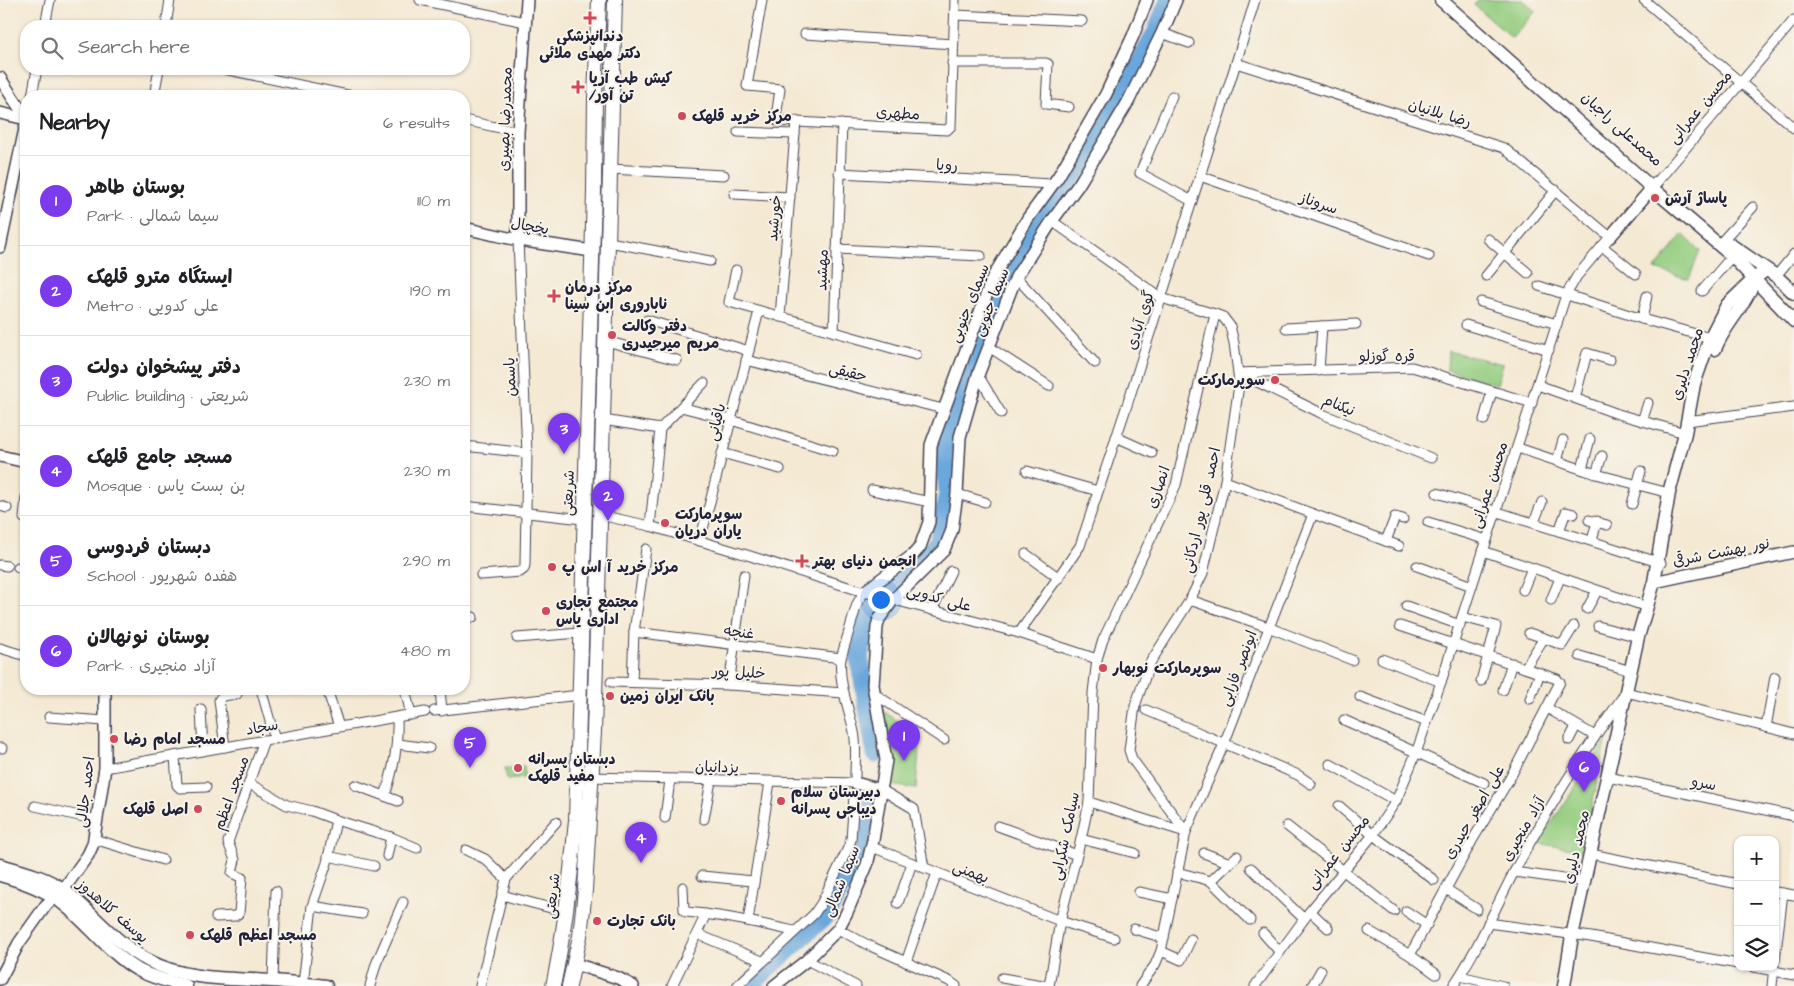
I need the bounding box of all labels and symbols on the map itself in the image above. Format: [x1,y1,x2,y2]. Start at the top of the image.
marker: دندانپزشکی دکتر مهدی ملائی [583,11,597,25]
place label: دندانپزشکی دکتر مهدی ملائی [539,26,641,64]
street label: محمدرضا بصیری [493,66,518,172]
street label: محسن عمرانی [1663,66,1737,149]
place label: کیش طب آریا /تن آور [589,68,673,106]
marker: کیش طب آریا /تن آور [571,80,585,94]
street label: محمدعلی راجیان [1576,87,1667,172]
street label: رضا بلانیان [1406,94,1474,133]
street label: مطهری [875,101,921,126]
place label: مرکز خرید قلهک [692,106,792,127]
marker: مرکز خرید قلهک [676,110,688,122]
street label: رویا [935,154,959,177]
street label: سروناز [1296,187,1341,220]
place label: پاساژ آرش [1665,188,1728,209]
marker: پاساژ آرش [1649,192,1661,204]
street label: خورشید [762,194,787,242]
street label: یخچال [509,213,551,240]
street label: مهشید [811,249,834,291]
street label: سیمای جنوبی [944,261,995,346]
street label: سیما جنوبی [968,265,1015,340]
place label: مرکز درمان ناباروری ابن سینا [565,277,667,315]
street label: گوی آبادی [1121,288,1160,353]
marker: مرکز درمان ناباروری ابن سینا [547,289,561,303]
place label: دفتر وکالت مریم میرحیدری [622,316,719,354]
street label: محمد دلیری [1666,325,1709,403]
marker: دفتر وکالت مریم میرحیدری [606,329,618,341]
street label: قره گوزلو [1358,346,1415,367]
street label: یاسمن [499,357,522,397]
street label: حقیقی [827,358,869,387]
place label: سوپرمارکت [1198,370,1265,391]
marker: سوپرمارکت [1269,374,1281,386]
street label: نیکنام [1319,389,1358,423]
street label: باقیانی [702,401,731,443]
pin: 3 [548,413,580,454]
street label: محسن عمرانی [1466,439,1513,531]
street label: احمد قلی پور اردکانی [1177,445,1226,575]
street label: انصاری [1141,463,1176,511]
street label: شریعتی [557,470,580,516]
pin: 2 [592,480,624,521]
place label: سوپرمارکت یاران دریان [675,504,742,542]
marker: سوپرمارکت یاران دریان [659,517,671,529]
street label: نور بهشت شرقی [1671,532,1771,572]
place label: انجمن دنیای بهتر [811,551,916,572]
marker: انجمن دنیای بهتر [795,554,809,568]
place label: مرکز خرید آ اس پ [562,557,678,578]
marker: مرکز خرید آ اس پ [546,561,558,573]
street label: علی کدویی [904,580,973,617]
your location [868,587,894,613]
place label: مجتمع تجاری اداری یاس [556,592,638,630]
marker: مجتمع تجاری اداری یاس [540,605,552,617]
street label: غنچه [723,620,755,645]
street label: ابونصر فارابی [1214,627,1263,709]
place label: سوپرمارکت نوبهار [1112,658,1221,679]
street label: خلیل‌ پور [711,661,766,684]
marker: سوپرمارکت نوبهار [1097,662,1109,674]
place label: بانک ایران زمین [620,686,715,707]
marker: بانک ایران زمین [604,690,616,702]
street label: سجاد [244,714,280,741]
pin: 1 [888,720,920,761]
pin: 5 [454,727,486,768]
place label: مسجد امام رضا [124,729,226,750]
marker: مسجد امام رضا [108,733,120,745]
place label: دبستان پسرانه مفید قلهک [528,749,616,787]
pin: 6 [1568,751,1600,792]
street label: مسجد اعظم [208,753,256,833]
street label: احمد جلالی [71,755,100,829]
street label: یزدانیان [695,757,739,778]
street label: علی اصغر حیدری [1439,761,1510,863]
marker: دبستان پسرانه مفید قلهک [512,762,524,774]
street label: سرو [1689,770,1718,796]
place label: دبیرستان سلام دیباجی پسرانه [791,782,881,820]
street label: سیامک شکرابی [1046,790,1085,882]
street label: آزاد منجیری [1497,792,1551,865]
marker: دبیرستان سلام دیباجی پسرانه [775,795,787,807]
place label: اصل قلهک [123,799,188,820]
marker: اصل قلهک [192,803,204,815]
street label: محمد دلیری [1558,808,1595,886]
street label: محسن عمرانی [1302,811,1375,894]
pin: 4 [625,822,657,863]
street label: سیما شمالی [818,842,865,920]
street label: بهمنی [950,856,992,889]
street label: شریعتی [539,872,566,920]
street label: یوسف کلاهدوز [72,874,153,948]
place label: بانک تجارت [607,911,676,932]
marker: بانک تجارت [591,915,603,927]
place label: مسجد اعظم قلهک [200,925,317,946]
marker: مسجد اعظم قلهک [184,929,196,941]

